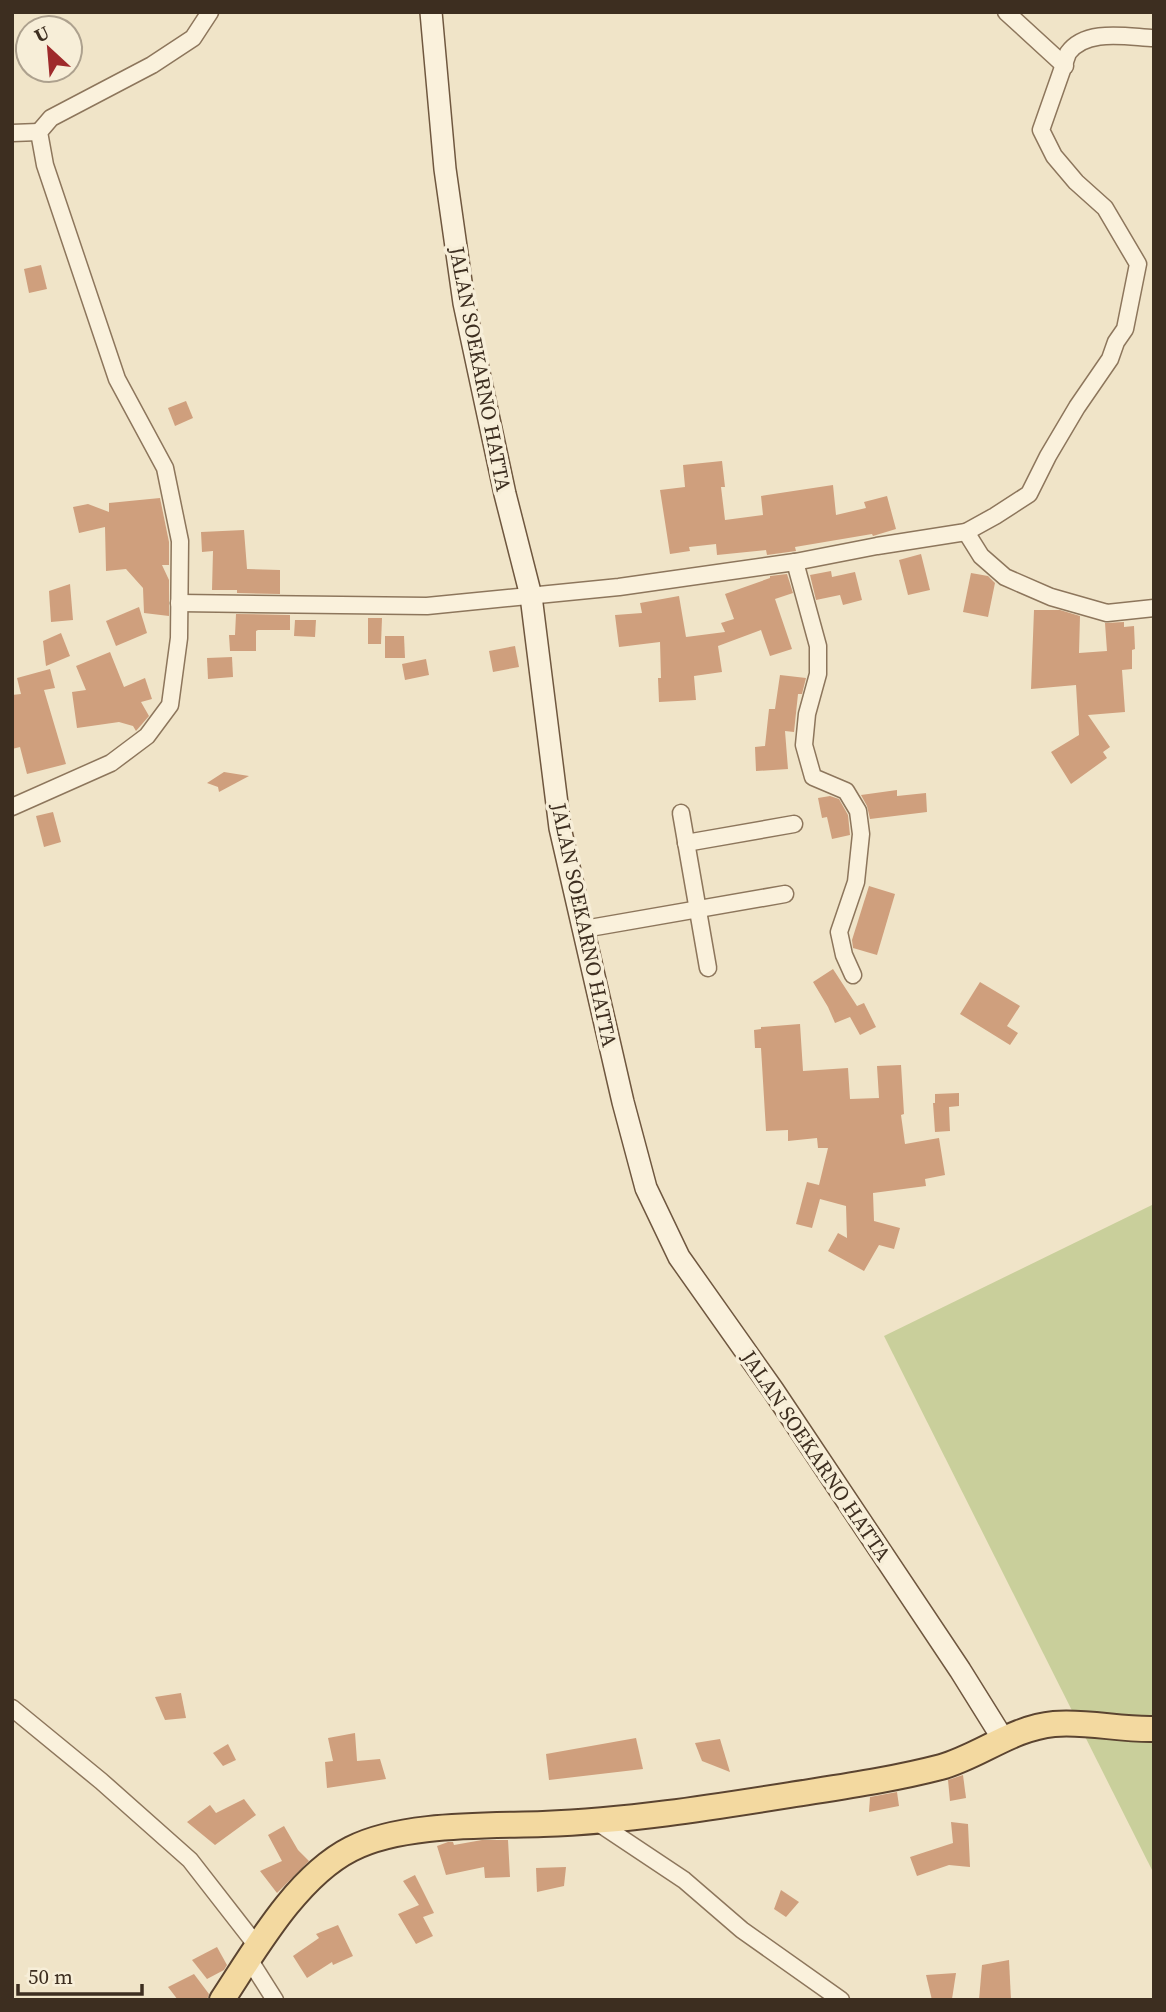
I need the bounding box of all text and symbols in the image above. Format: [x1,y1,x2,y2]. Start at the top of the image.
north arrow [14,14,84,84]
text: U [30,19,54,48]
street label: JALAN SOEKARNO HATTA [442,243,518,494]
street label: JALAN SOEKARNO HATTA [544,799,625,1050]
street label: JALAN SOEKARNO HATTA [734,1344,898,1567]
scale bar [18,1952,142,1996]
text: 50 m [28,1962,73,1991]

